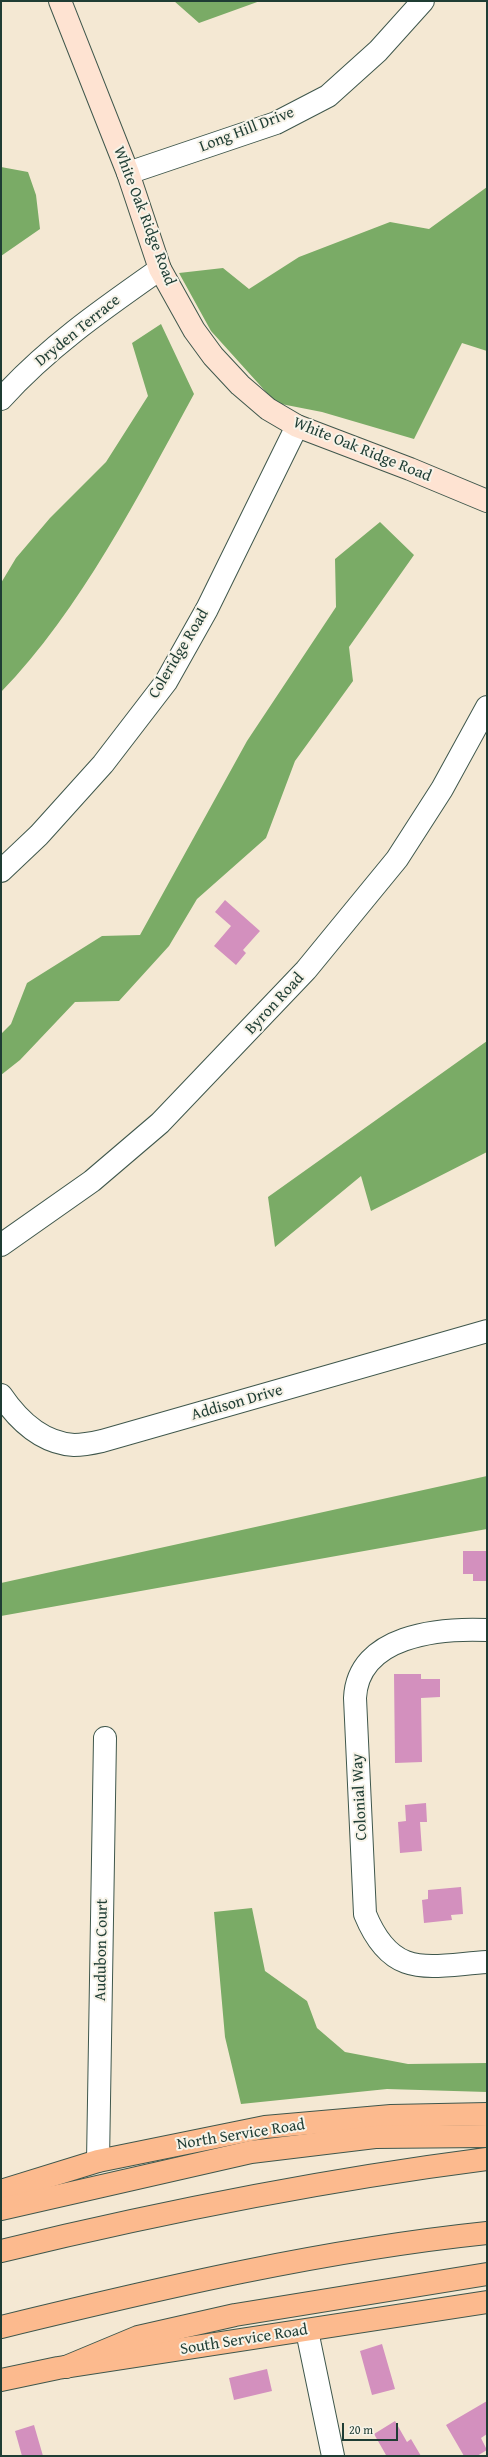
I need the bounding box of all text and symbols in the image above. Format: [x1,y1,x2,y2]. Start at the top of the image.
street label: Long Hill Drive [197,103,297,157]
street label: White Oak Ridge Road [109,144,179,288]
street label: Dryden Terrace [32,291,124,371]
street label: White Oak Ridge Road [290,413,434,487]
street label: Coleridge Road [145,606,213,702]
street label: Byron Road [242,969,308,1039]
street label: Addison Drive [189,1381,285,1425]
street label: Colonial Way [348,1753,372,1841]
street label: Audubon Court [92,1899,112,2001]
street label: North Service Road [176,2115,306,2155]
street label: South Service Road [179,2320,309,2360]
scale bar [344,2415,400,2441]
text: 20 m [349,2421,373,2438]

